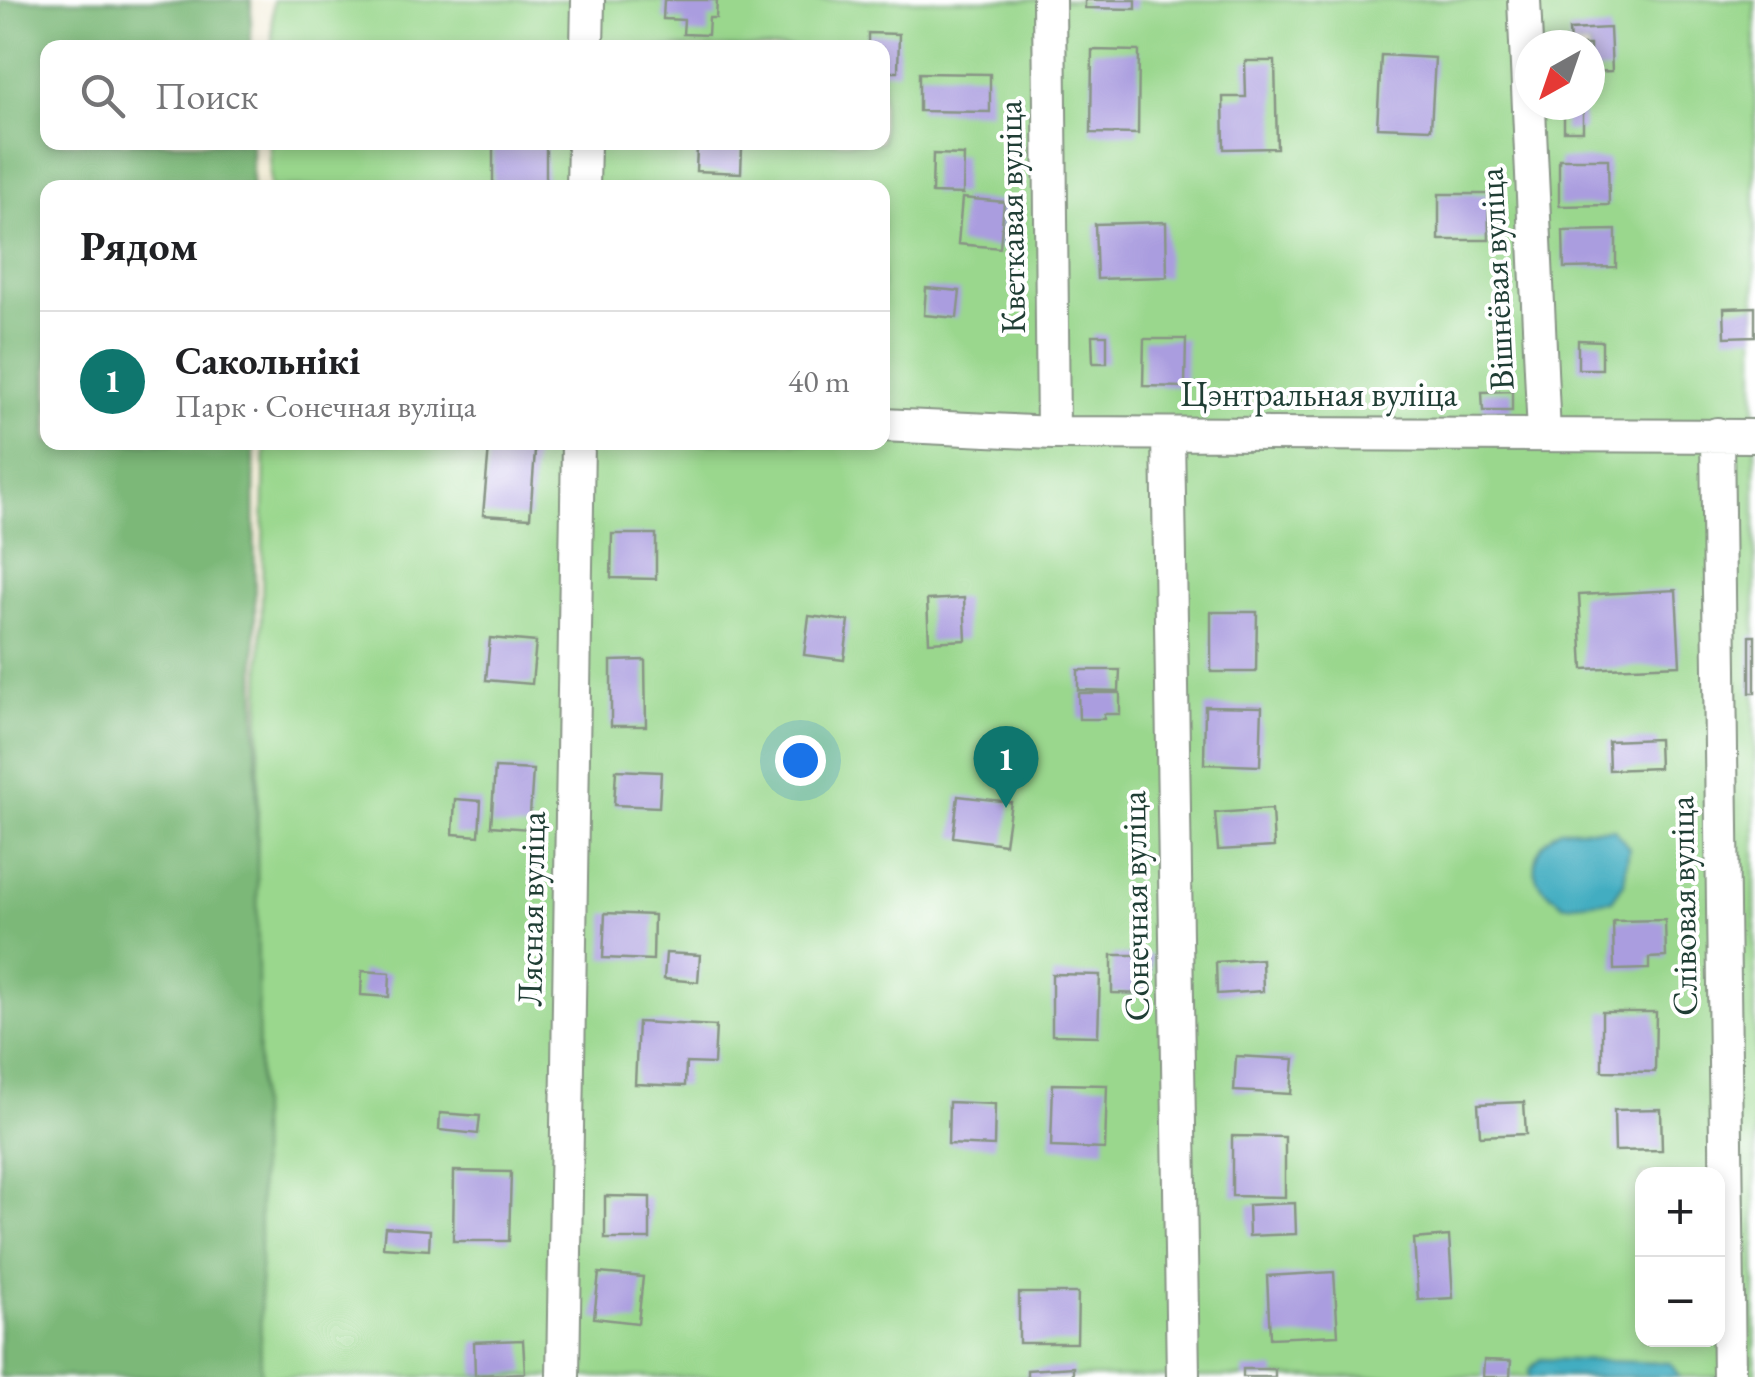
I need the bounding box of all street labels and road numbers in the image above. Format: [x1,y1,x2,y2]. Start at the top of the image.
street label: Кветкавая вуліца [986,100,1036,334]
street label: Вішнёвая вуліца [1467,167,1525,391]
street label: Цэнтральная вуліца [1181,371,1457,417]
street label: Сонечная вуліца [1110,790,1160,1022]
street label: Слівовая вуліца [1658,796,1708,1016]
street label: Лясная вуліца [506,811,556,1007]

